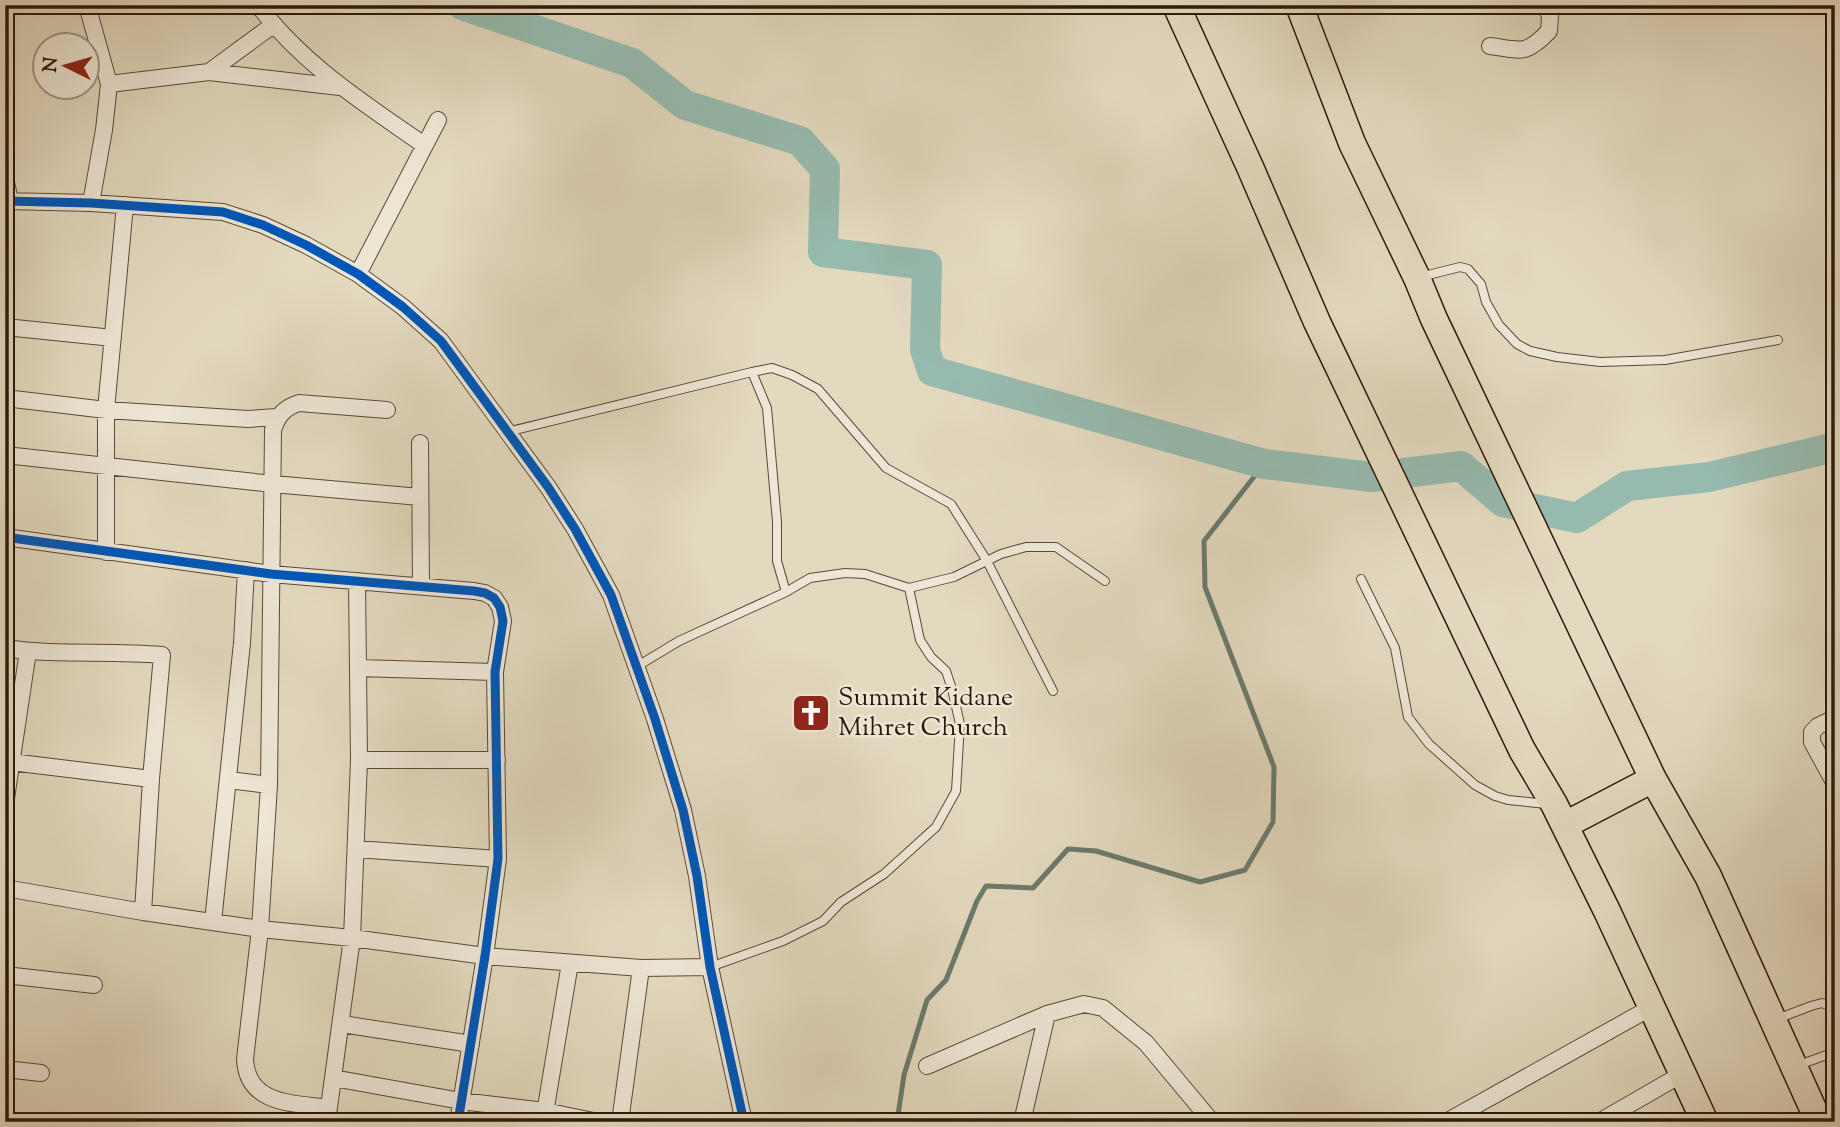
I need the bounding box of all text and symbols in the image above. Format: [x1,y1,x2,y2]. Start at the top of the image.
north arrow [32,32,102,102]
text: N [37,56,66,73]
place label: Summit Kidane Mihret Church [838,680,1013,747]
church icon: Summit Kidane Mihret Church [790,692,832,734]

